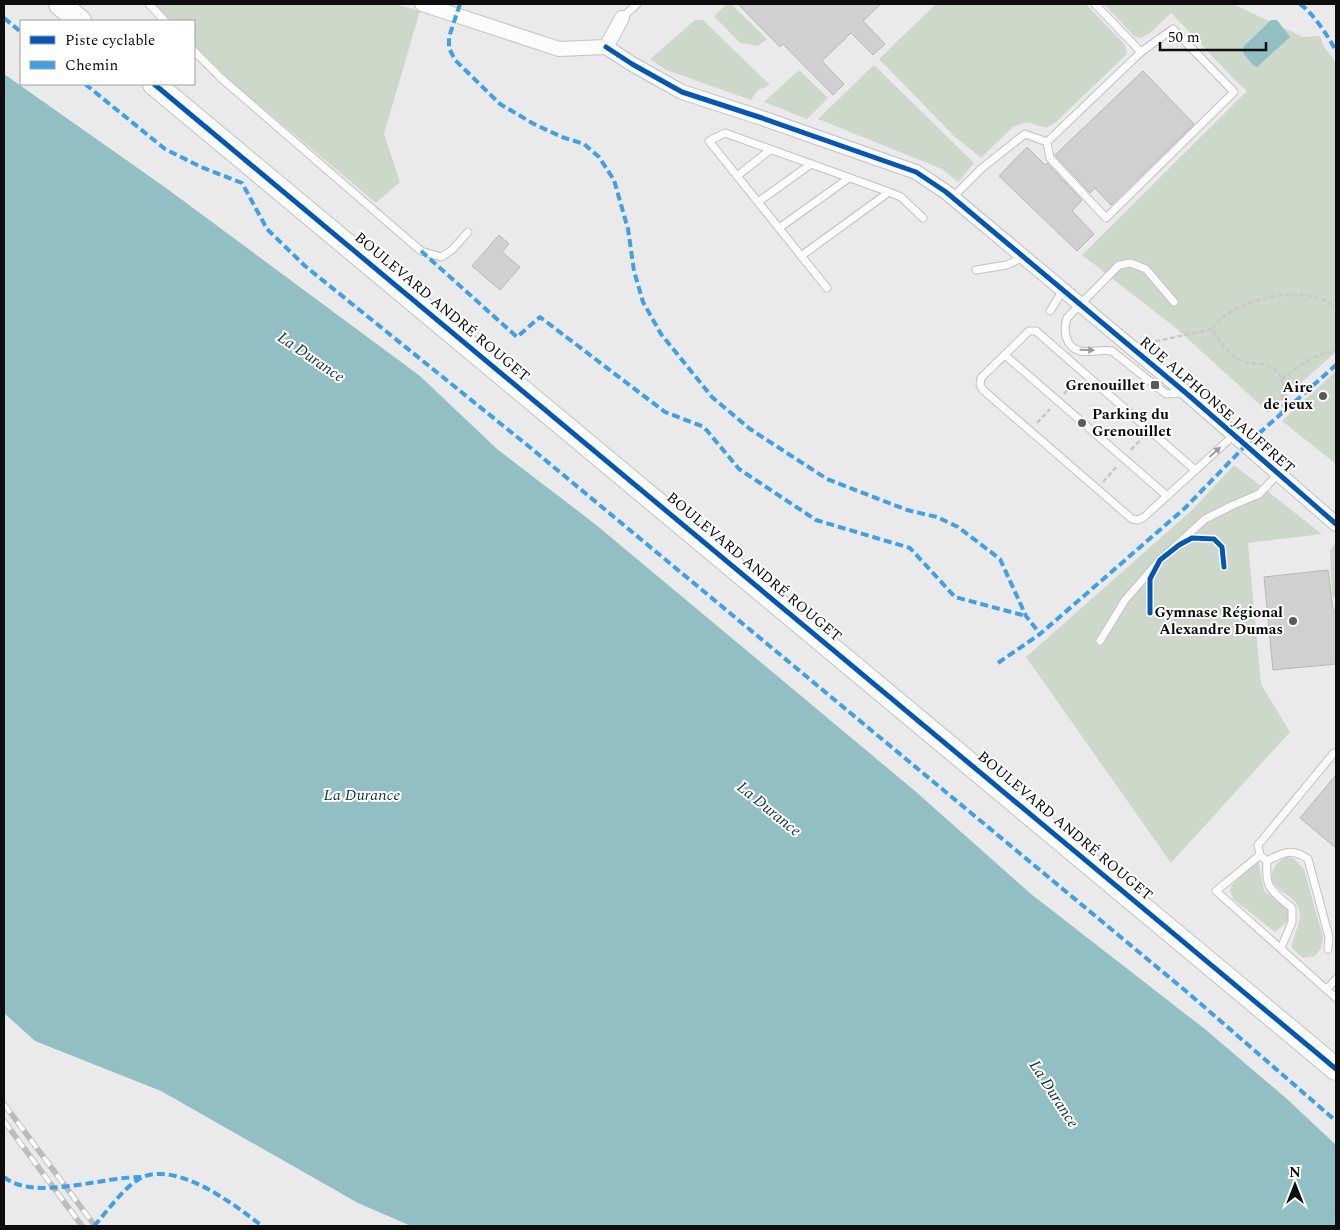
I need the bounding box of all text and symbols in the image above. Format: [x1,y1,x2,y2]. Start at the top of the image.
legend [20,20,195,85]
scale bar [1160,20,1266,52]
text: 50 m [1168,26,1200,49]
text: Piste cyclable [65,29,155,52]
text: Chemin [65,54,118,77]
street label: BOULEVARD ANDRÉ ROUGET [349,227,535,387]
water label: La Durance [272,326,350,388]
street label: RUE ALPHONSE JAUFFRET [1134,331,1300,479]
one-way arrow [1080,346,1096,354]
place label: Grenouillet [1066,374,1145,397]
place label: Aire de jeux [1264,376,1313,416]
marker: Grenouillet [1149,379,1161,391]
marker: Aire de jeux [1317,390,1329,402]
place label: Parking du Grenouillet [1092,403,1172,443]
marker: Parking du Grenouillet [1076,417,1088,429]
one-way arrow [1208,447,1221,458]
street label: BOULEVARD ANDRÉ ROUGET [661,487,847,647]
place label: Gymnase Régional Alexandre Dumas [1154,601,1283,641]
marker: Gymnase Régional Alexandre Dumas [1287,615,1299,627]
street label: BOULEVARD ANDRÉ ROUGET [972,746,1158,906]
water label: La Durance [732,776,806,842]
water label: La Durance [324,783,400,807]
water label: La Durance [1023,1055,1085,1133]
north arrow [1270,1160,1320,1210]
text: N [1289,1162,1301,1183]

